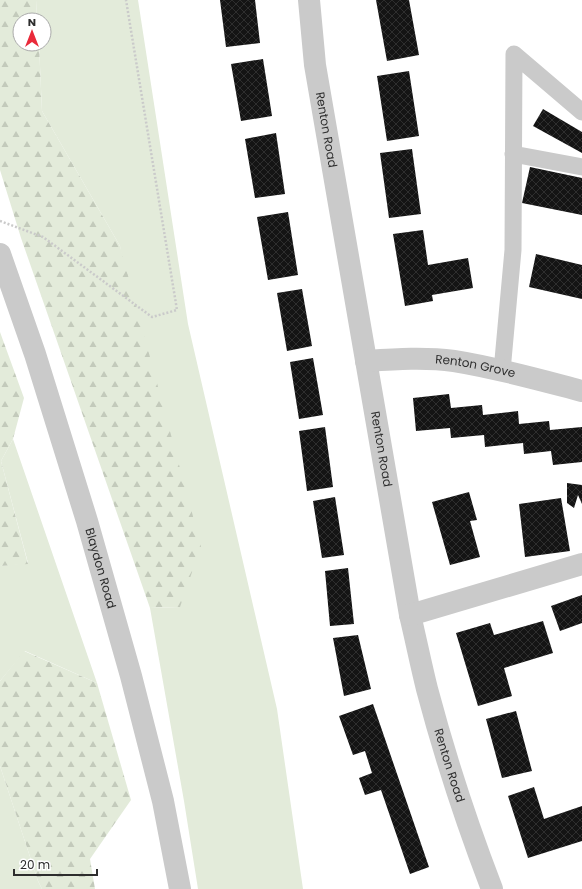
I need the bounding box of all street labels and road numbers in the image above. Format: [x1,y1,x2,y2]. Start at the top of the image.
street label: Renton Road [312,90,342,169]
street label: Renton Grove [435,350,517,381]
street label: Renton Road [367,410,397,488]
street label: Blaydon Road [81,526,120,610]
street label: Renton Road [430,726,469,805]

